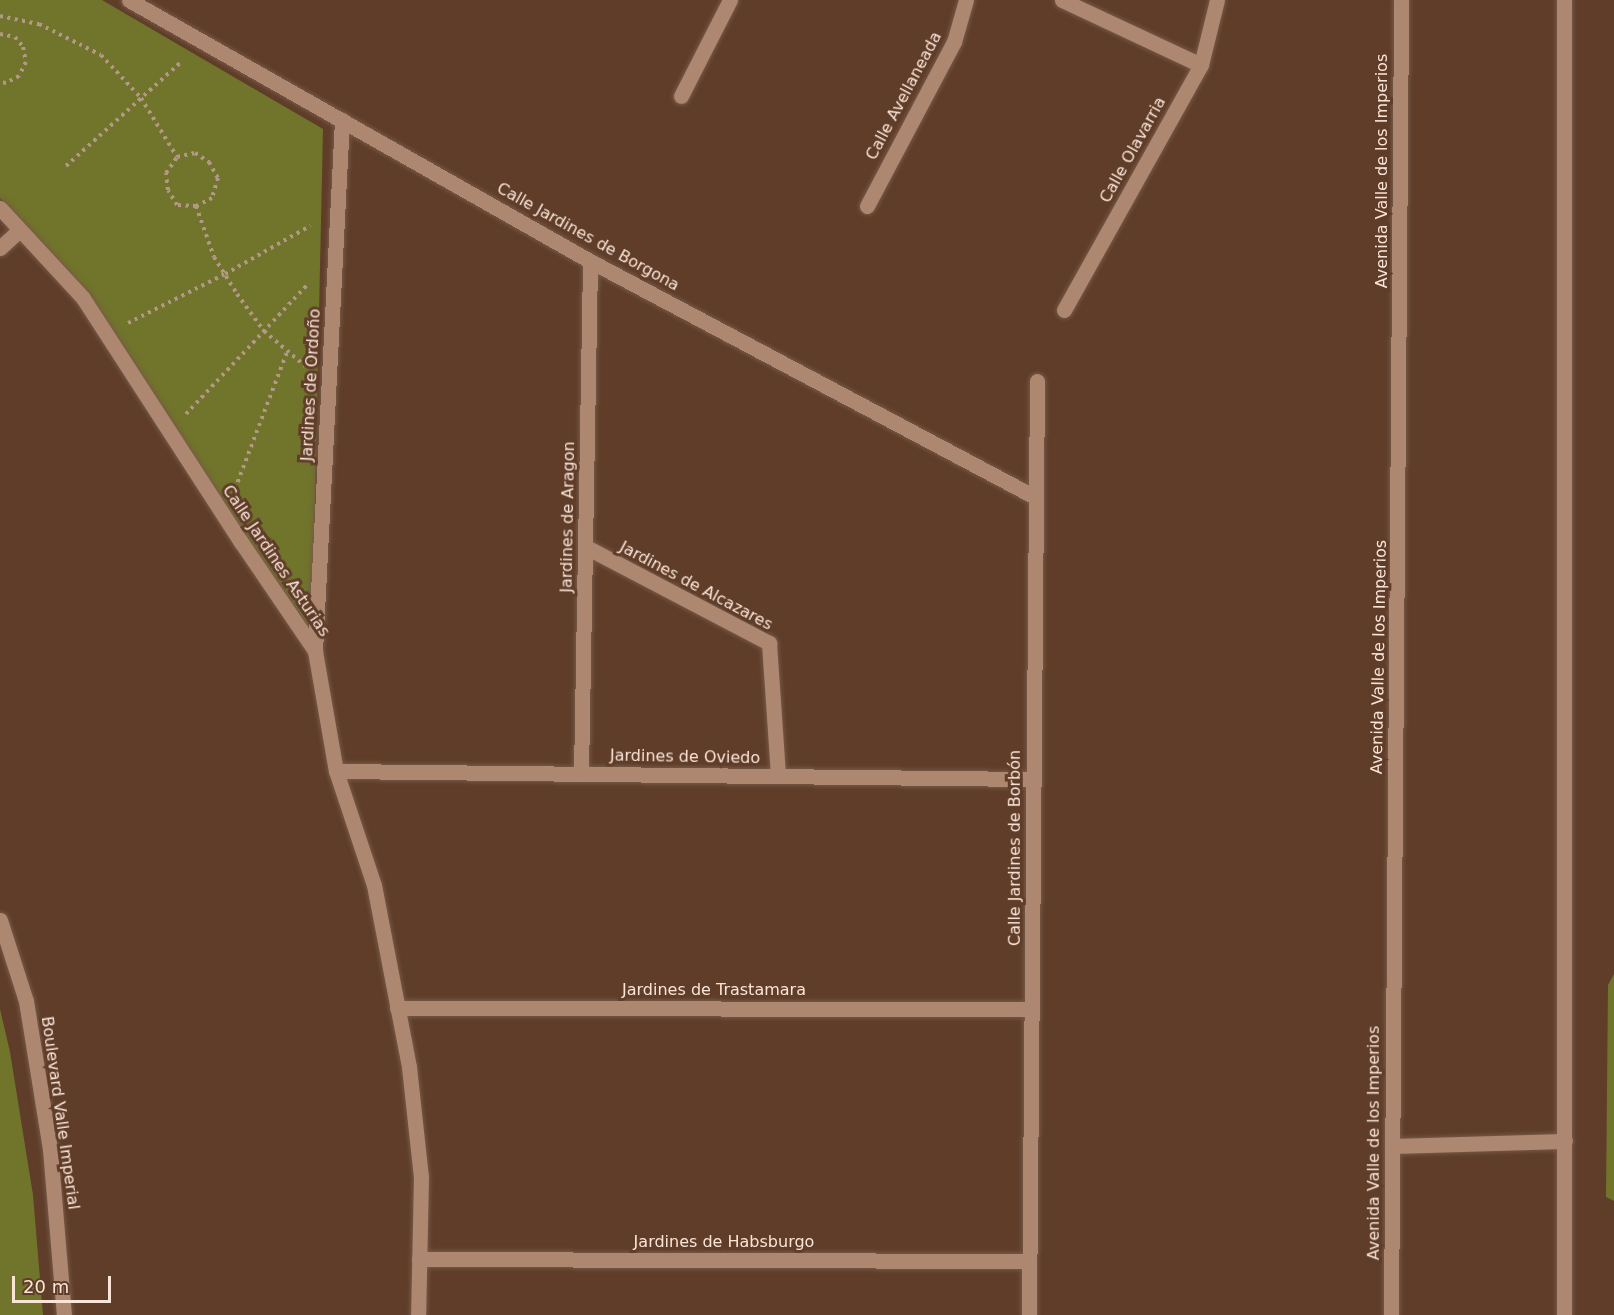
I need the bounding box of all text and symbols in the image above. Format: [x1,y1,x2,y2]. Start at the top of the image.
street label: Calle Avellaneada [862,29,946,163]
street label: Avenida Valle de los Imperios [1372,54,1392,288]
street label: Calle Olavarria [1096,94,1170,206]
street label: Calle Jardines de Borgona [493,179,683,295]
street label: Jardines de Ordoño [297,308,325,462]
street label: Jardines de Aragon [557,441,579,593]
street label: Calle Jardines Asturias [218,482,334,640]
street label: Jardines de Alcazares [616,537,776,635]
street label: Avenida Valle de los Imperios [1367,540,1391,774]
street label: Jardines de Oviedo [610,746,760,768]
street label: Calle Jardines de Borbón [1005,750,1025,946]
street label: Jardines de Trastamara [622,980,806,1000]
street label: Boulevard Valle Imperial [37,1015,83,1211]
street label: Avenida Valle de los Imperios [1364,1026,1384,1260]
street label: Jardines de Habsburgo [634,1232,814,1252]
scale bar [15,1264,114,1302]
text: 20 m [23,1276,69,1297]

